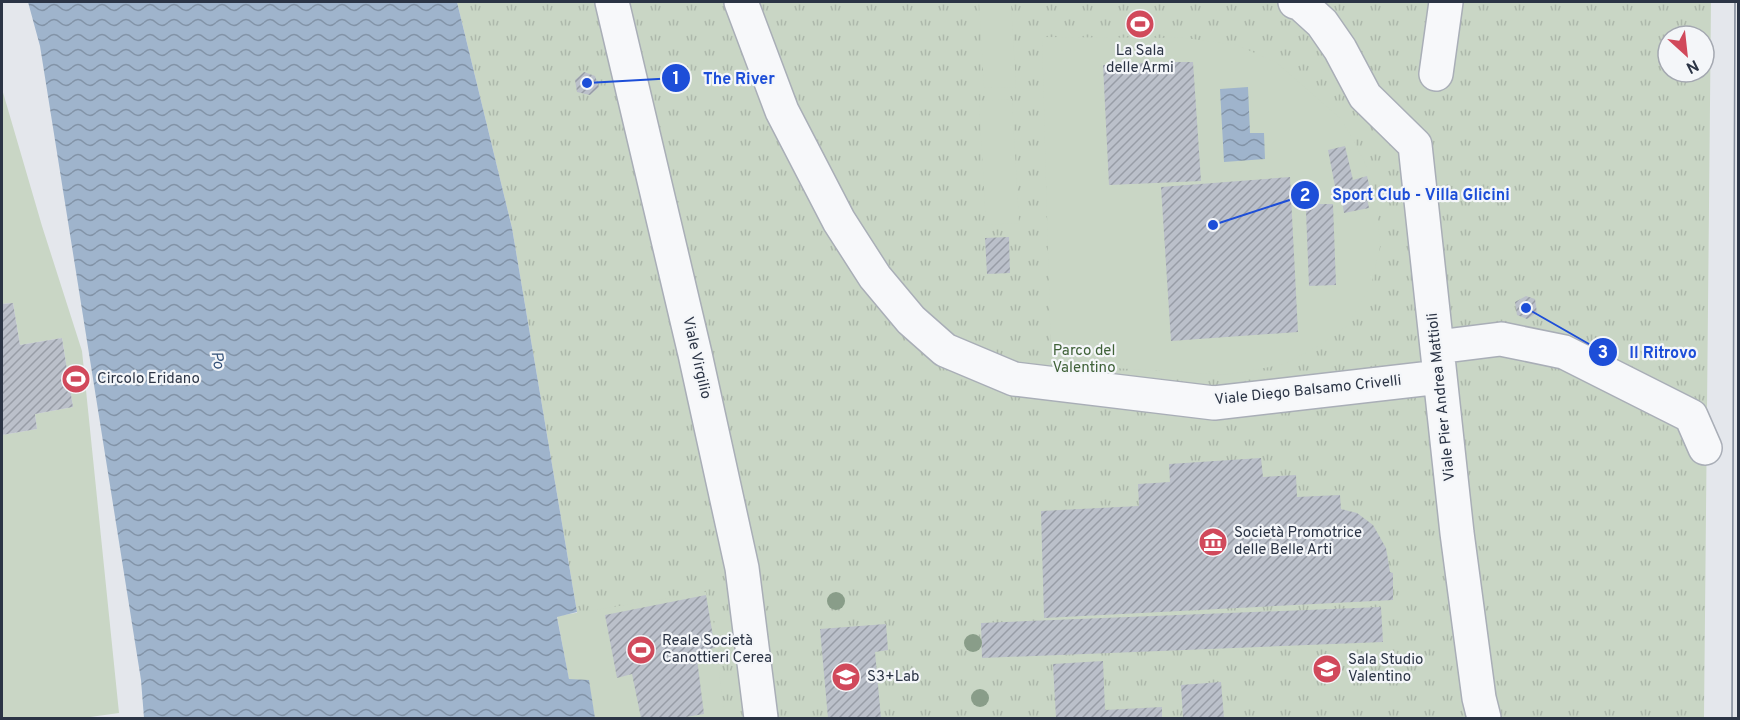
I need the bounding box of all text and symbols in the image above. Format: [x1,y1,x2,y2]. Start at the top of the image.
sports icon: La Sala delle Armi [1124,8,1156,40]
north arrow [1656,24,1716,84]
place label: La Sala delle Armi [1106,42,1174,78]
text: N [1682,54,1702,77]
callout: The River [661,61,787,95]
text: 1 [672,68,680,91]
text: The River [703,70,775,90]
callout: Sport Club - Villa Glicini [1290,178,1522,212]
text: 2 [1299,185,1311,208]
text: Sport Club - Villa Glicini [1332,186,1510,206]
street label: Viale Pier Andrea Mattioli [1424,312,1460,482]
street label: Viale Virgilio [677,315,715,401]
callout: Il Ritrovo [1588,335,1709,369]
park label: Parco del Valentino [1052,342,1116,378]
text: 3 [1598,342,1608,365]
text: Il Ritrovo [1629,344,1697,364]
water label: Po [206,350,228,371]
sports icon: Circolo Eridano [60,363,92,395]
place label: Circolo Eridano [97,370,200,389]
street label: Viale Diego Balsamo Crivelli [1214,372,1402,410]
place label: Società Promotrice delle Belle Arti [1234,524,1362,560]
museum icon: Società Promotrice delle Belle Arti [1197,526,1229,558]
place label: Reale Società Canottieri Cerea [662,632,772,668]
sports icon: Reale Società Canottieri Cerea [625,634,657,666]
place label: Sala Studio Valentino [1348,651,1423,687]
school or university icon: Sala Studio Valentino [1311,653,1343,685]
school or university icon: S3+Lab [830,661,862,693]
place label: S3+Lab [867,668,919,687]

